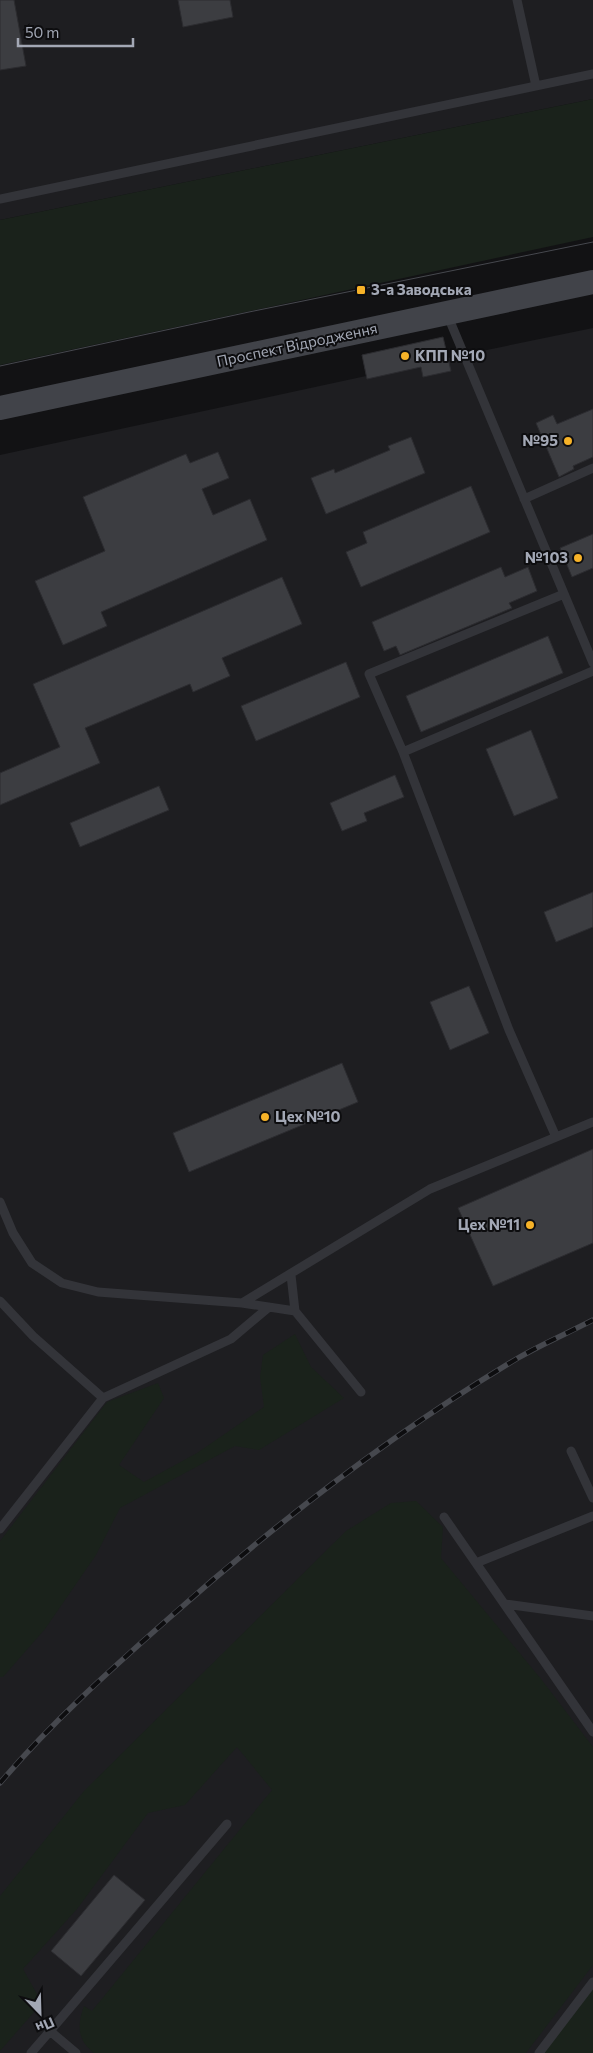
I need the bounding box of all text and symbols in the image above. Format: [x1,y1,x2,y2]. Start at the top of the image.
scale bar [18,15,132,47]
text: 50 m [25,23,59,41]
place label: 3-а Заводська [371,280,472,298]
marker: 3-а Заводська [355,284,367,296]
street label: Проспект Відродження [215,318,379,370]
place label: КПП №10 [415,346,485,364]
marker: КПП №10 [399,350,411,362]
place label: №95 [522,431,558,449]
marker: №95 [562,435,574,447]
place label: №103 [525,548,568,566]
marker: №103 [572,552,584,564]
place label: Цех №10 [275,1107,340,1125]
marker: Цех №10 [259,1111,271,1123]
place label: Цех №11 [458,1215,520,1233]
marker: Цех №11 [524,1219,536,1231]
north arrow [15,1988,65,2038]
text: Пн [33,2014,57,2037]

